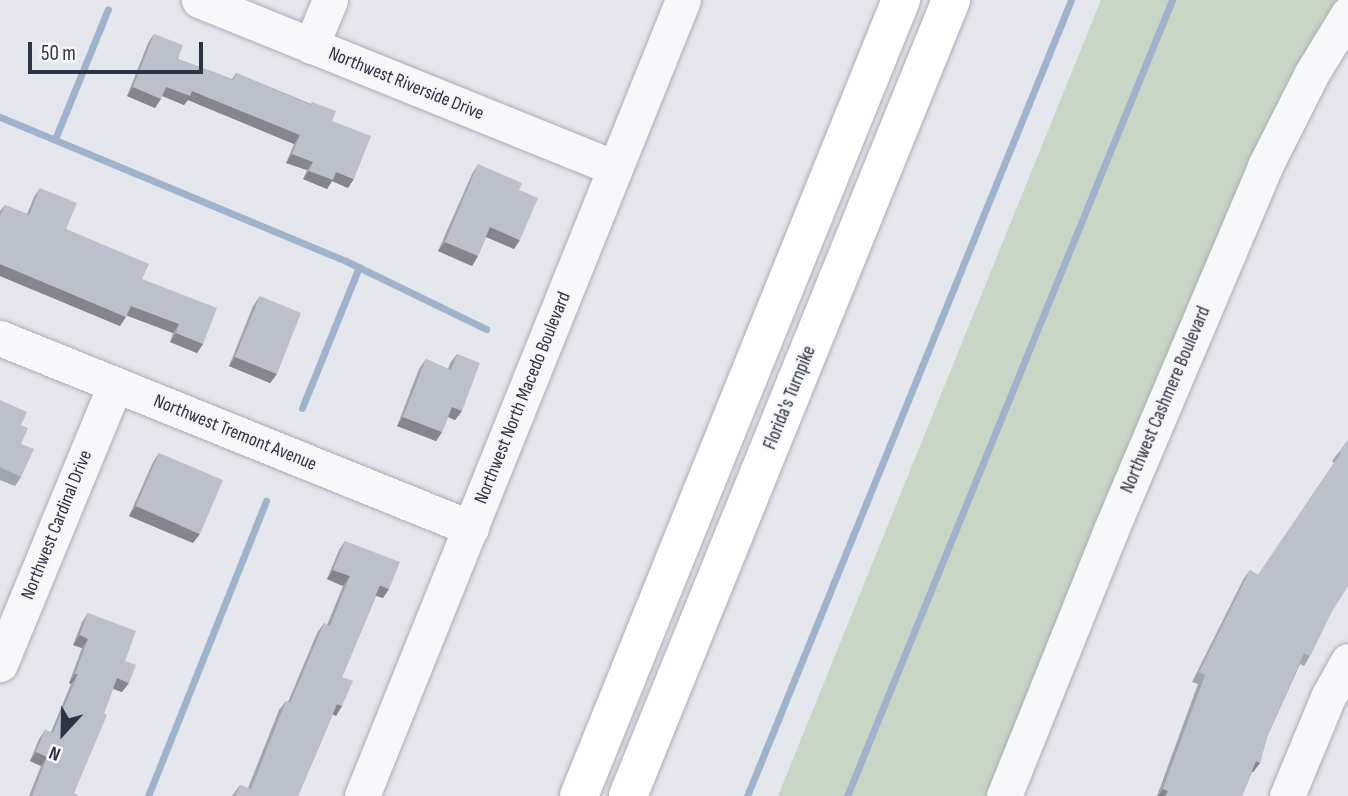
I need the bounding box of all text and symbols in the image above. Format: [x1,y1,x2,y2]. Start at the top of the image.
scale bar [32,28,206,72]
text: 50 m [41,41,76,66]
street label: Northwest Riverside Drive [325,42,487,126]
street label: Northwest North Macedo Boulevard [470,289,576,507]
street label: Northwest Cashmere Boulevard [1116,303,1216,497]
street label: Florida's Turnpike [759,343,821,453]
street label: Northwest Tremont Avenue [150,390,320,476]
street label: Northwest Cardinal Drive [17,447,97,603]
north arrow [28,698,98,768]
text: N [46,740,64,765]

